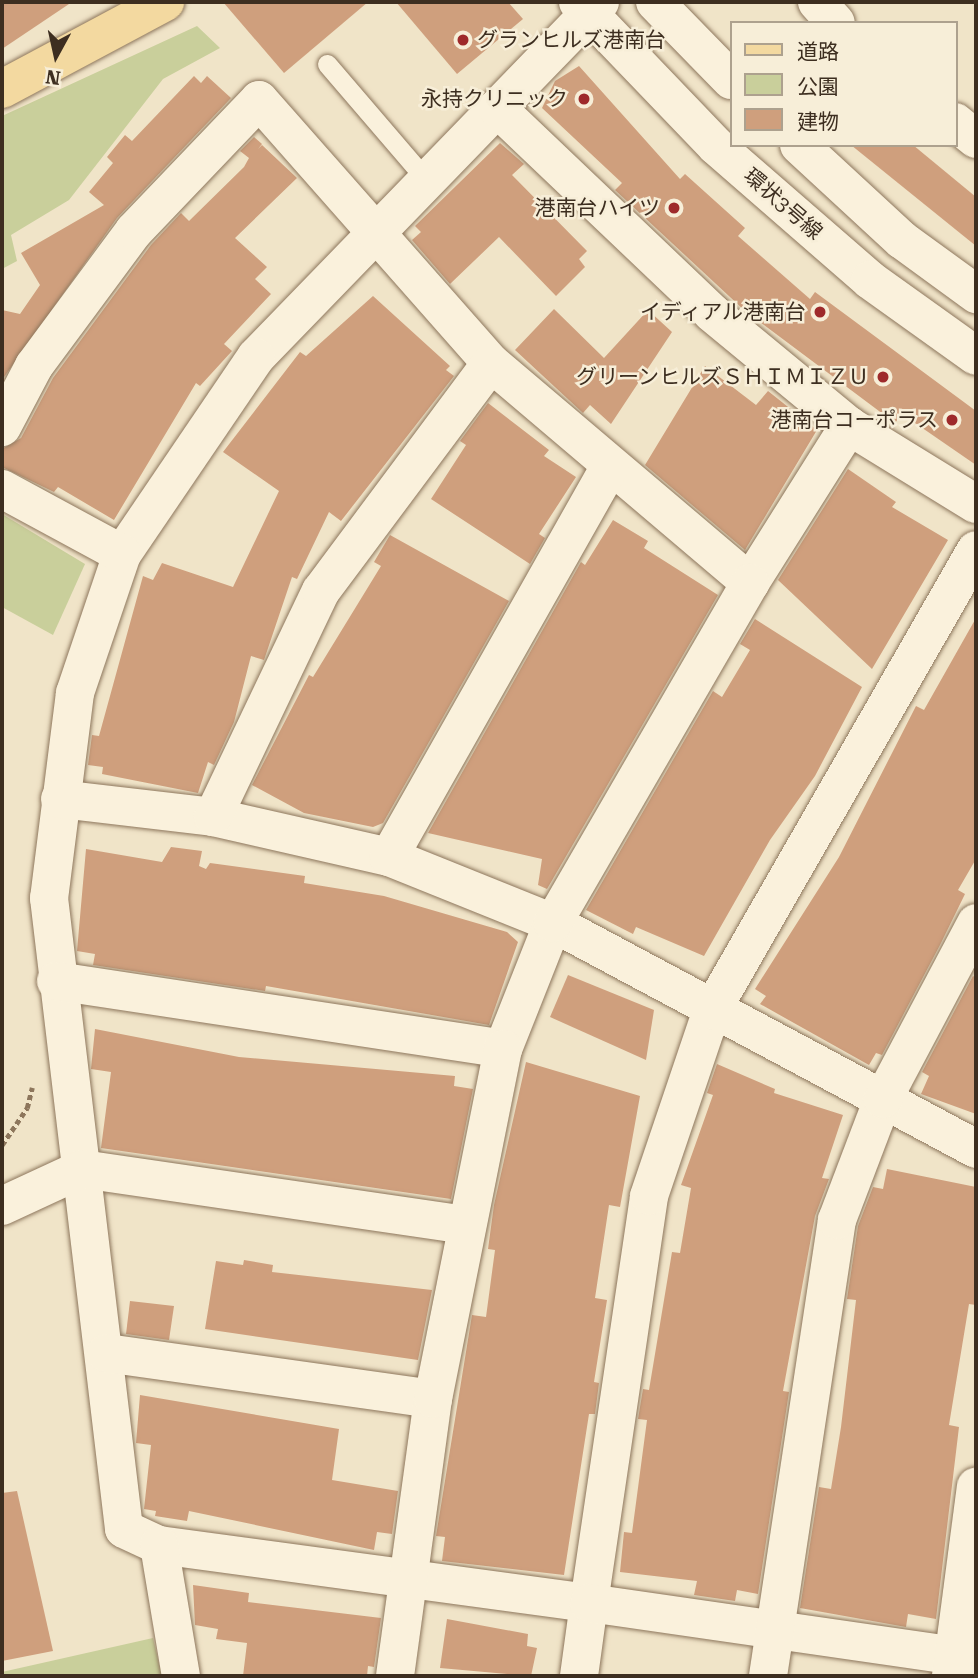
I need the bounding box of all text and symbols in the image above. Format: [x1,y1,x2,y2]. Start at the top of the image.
north arrow [21,21,91,91]
legend [730,21,957,147]
place label: グランヒルズ港南台 [477,27,666,53]
marker: グランヒルズ港南台 [455,32,471,48]
text: 道路 [797,40,839,64]
text: N [44,65,62,90]
text: 公園 [797,75,839,99]
place label: 永持クリニック [421,86,568,112]
marker: 永持クリニック [574,89,594,109]
text: 建物 [797,110,839,134]
street label: 環状3号線 [739,163,827,245]
place label: 港南台ハイツ [534,195,660,221]
marker: 港南台ハイツ [666,200,682,216]
place label: イディアル港南台 [638,299,806,325]
marker: イディアル港南台 [812,304,828,320]
place label: グリーンヒルズＳＨＩＭＩＺＵ [575,364,869,390]
marker: グリーンヒルズＳＨＩＭＩＺＵ [875,369,891,385]
place label: 港南台コーポラス [770,407,938,433]
marker: 港南台コーポラス [944,412,960,428]

